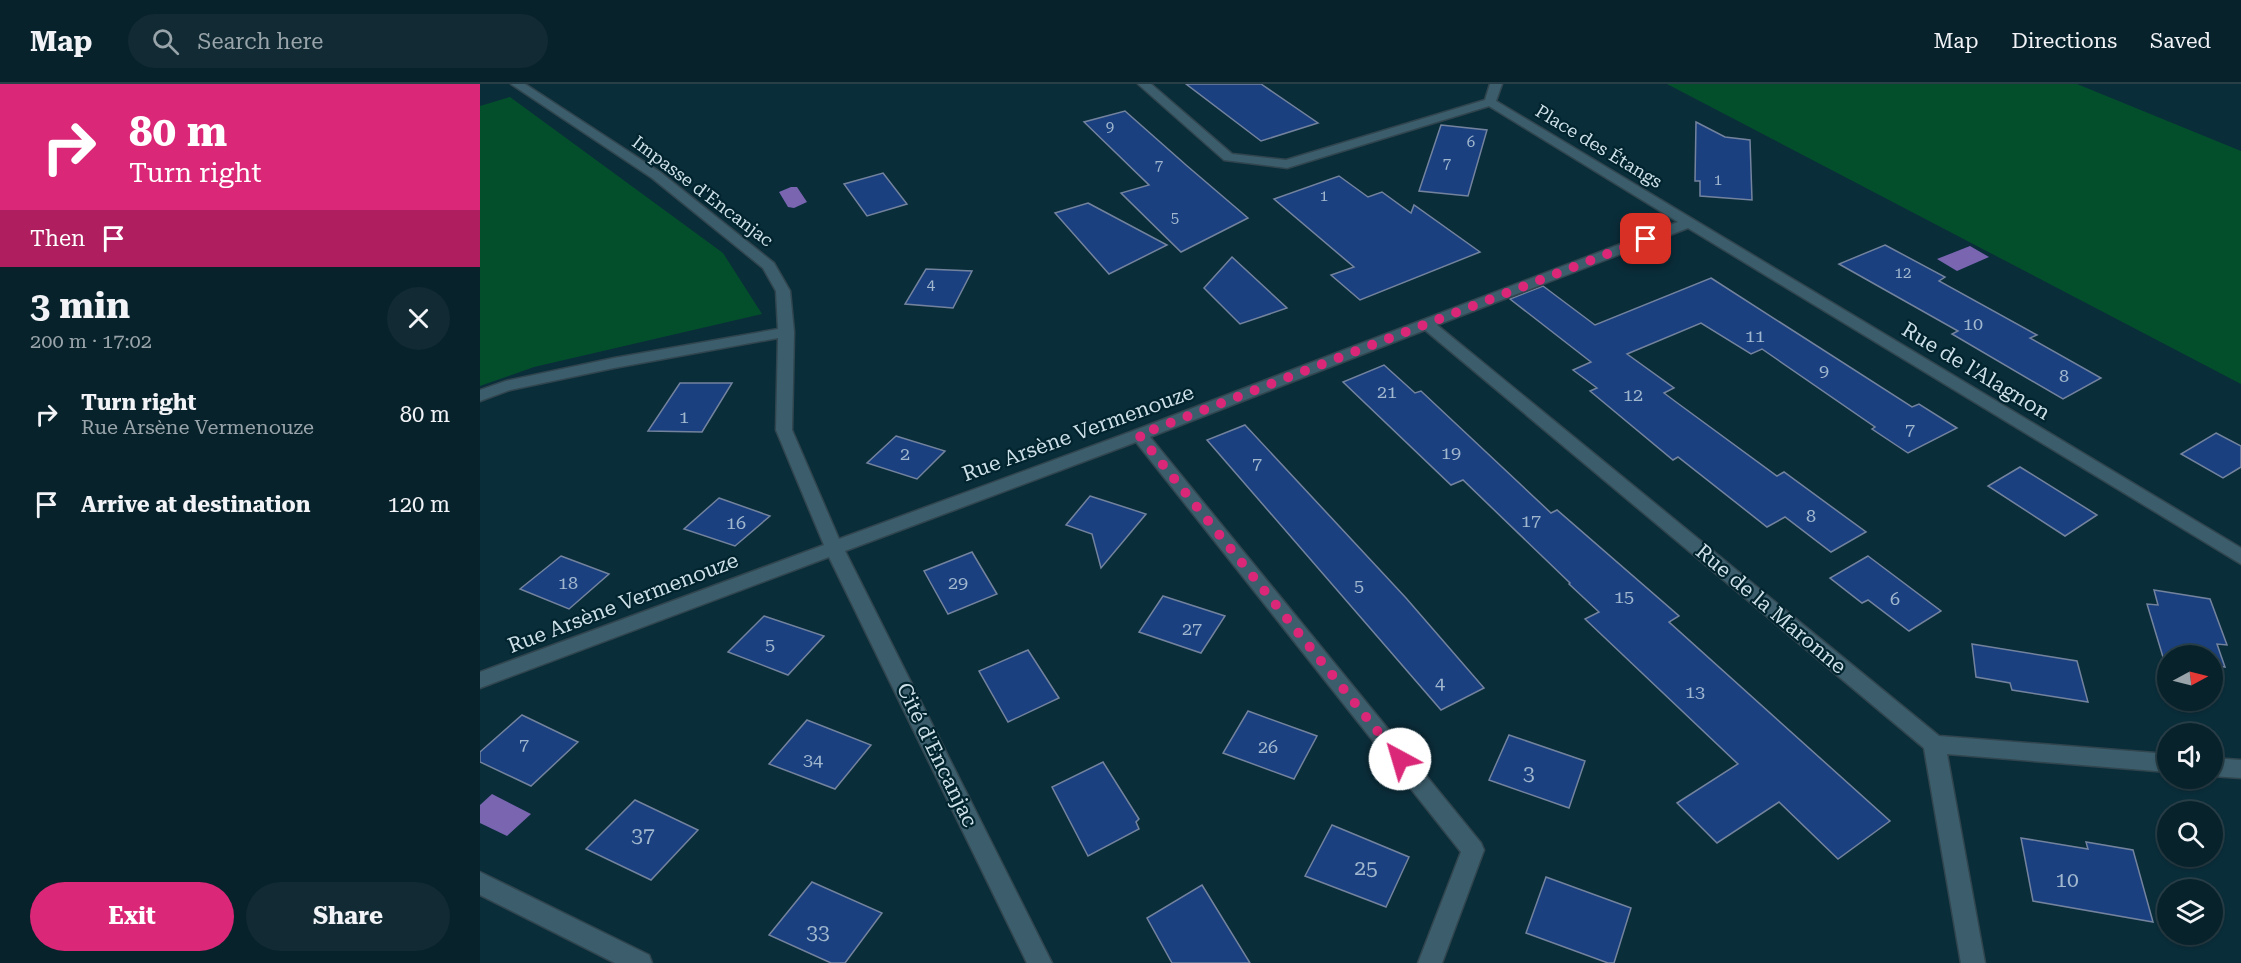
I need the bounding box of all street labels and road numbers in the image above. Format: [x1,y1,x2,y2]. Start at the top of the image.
street label: Place des Étangs [1532,100,1666,192]
street label: Impasse d'Encanjac [628,131,778,251]
street label: Rue de l'Alagnon [1898,317,2055,425]
street label: Rue Arsène Vermenouze [959,380,1197,486]
street label: Rue de la Maronne [1691,539,1851,679]
street label: Rue Arsène Vermenouze [505,548,741,658]
street label: Cité d'Encanjac [892,679,982,831]

